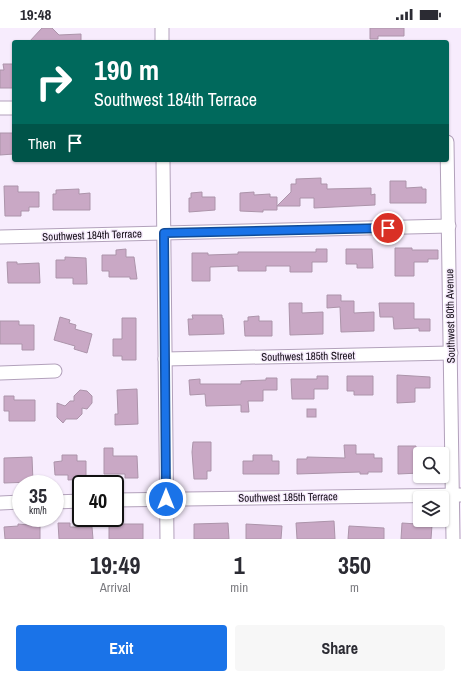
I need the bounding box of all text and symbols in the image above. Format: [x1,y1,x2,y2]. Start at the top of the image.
text: 19:48 [20,4,51,25]
text: 190 m [94,51,159,89]
icon: right [28,56,80,108]
text: Southwest 184th Terrace [94,87,257,112]
icon: arrive [64,132,86,154]
text: Then [28,133,56,154]
pin [371,211,405,245]
icon: arrive [377,217,399,239]
street label: Southwest 184th Terrace [42,226,142,244]
street label: Southwest 80th Avenue [442,269,458,363]
street label: Southwest 185th Street [261,348,355,364]
map controls [413,447,449,527]
button: search [413,447,449,483]
speed limit sign: 40 [72,475,124,527]
position arrow [145,478,187,520]
text: 35 [29,482,47,509]
street label: Southwest 185th Terrace [238,489,338,505]
button: layers [413,491,449,527]
text: km/h [29,504,47,517]
text: 19:49 [90,549,140,581]
text: 1 [234,549,245,581]
text: 350 [338,549,371,581]
text: Arrival [100,579,131,596]
text: min [230,579,248,596]
text: m [350,579,359,596]
button: Exit [16,625,227,671]
button: Share [235,625,445,671]

